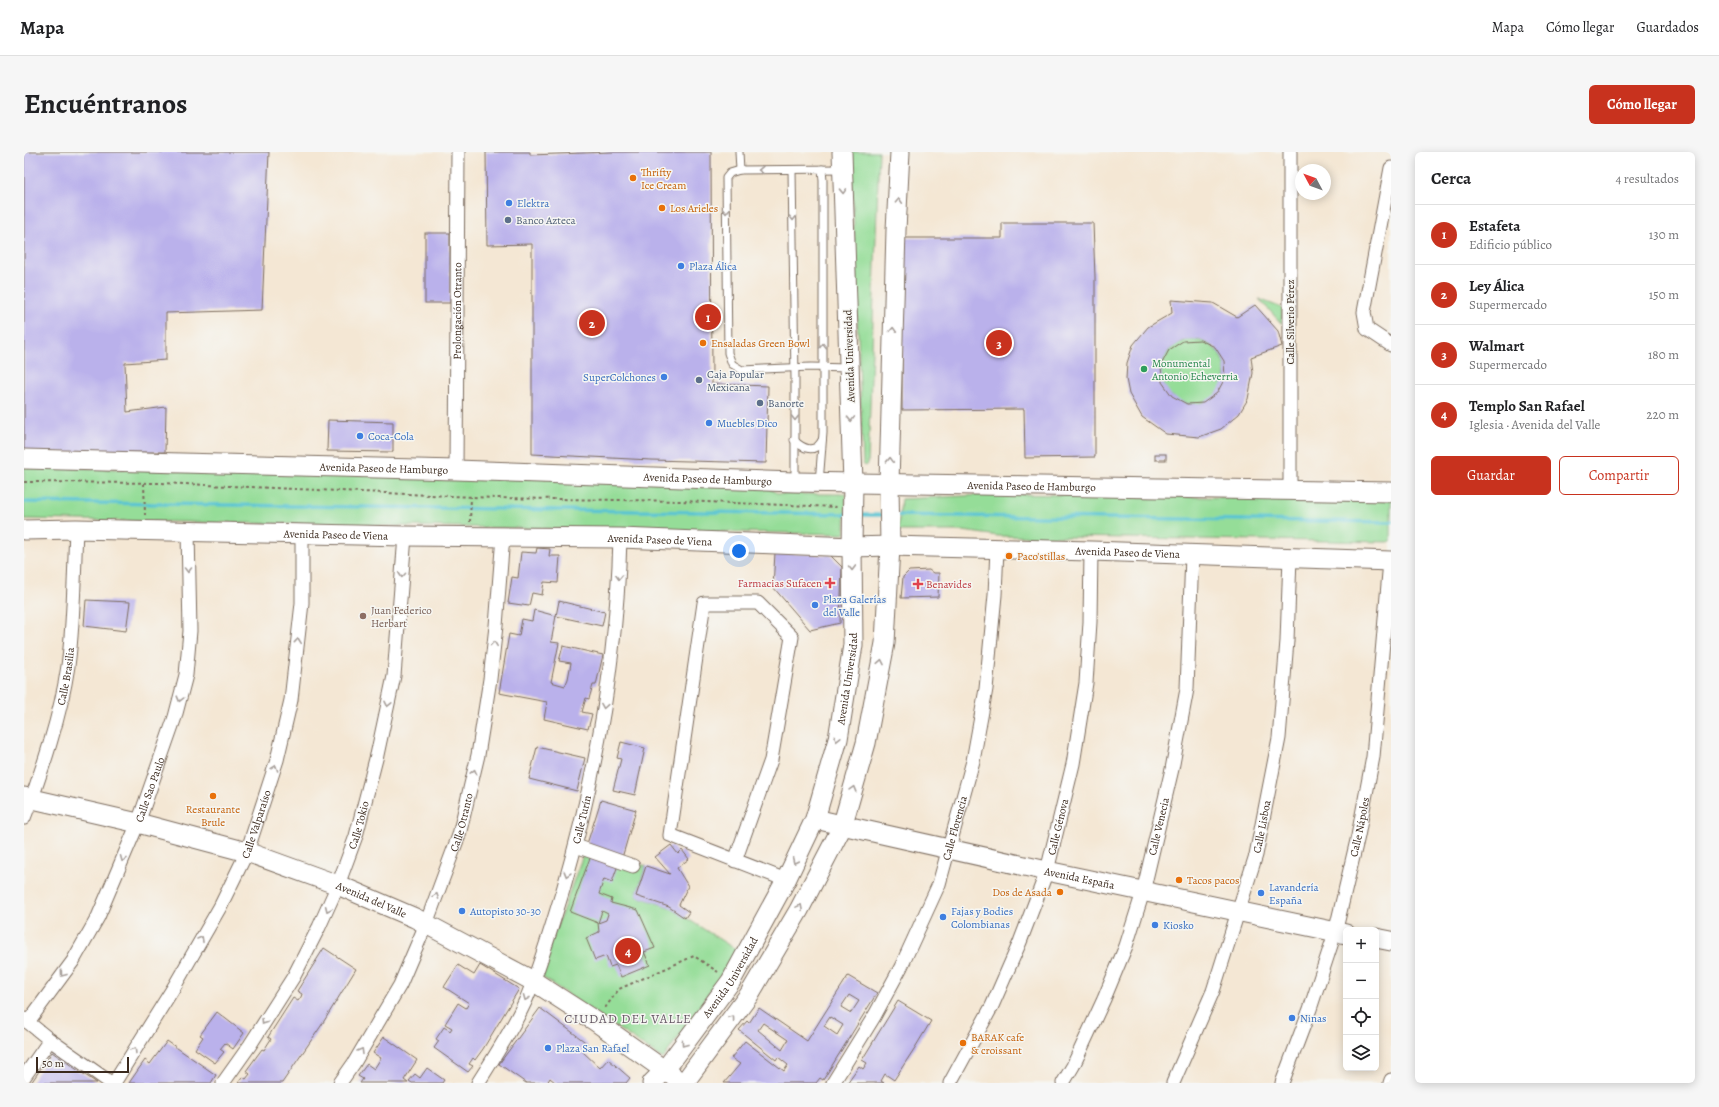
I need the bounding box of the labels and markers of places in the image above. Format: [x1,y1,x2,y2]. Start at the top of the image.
place label: Thrifty Ice Cream [641,165,686,193]
marker: Thrifty Ice Cream [628,173,638,183]
place label: Elektra [517,196,550,211]
marker: Elektra [504,198,514,208]
place label: Los Arieles [670,201,718,216]
marker: Los Arieles [657,203,667,213]
place label: Banco Azteca [516,213,576,228]
marker: Banco Azteca [503,215,513,225]
place label: Plaza Álica [689,259,738,274]
marker: Plaza Álica [676,261,686,271]
pin: 1 [695,302,721,332]
pin: 2 [579,308,605,338]
pin: 3 [986,328,1012,358]
place label: Ensaladas Green Bowl [711,336,810,351]
marker: Ensaladas Green Bowl [698,338,708,348]
place label: Monumental Antonio Echeverria [1151,356,1239,384]
marker: Monumental Antonio Echeverria [1139,364,1149,374]
place label: Caja Popular Mexicana [707,367,764,395]
place label: SuperColchones [583,370,656,385]
marker: SuperColchones [659,372,669,382]
marker: Caja Popular Mexicana [694,375,704,385]
place label: Banorte [768,396,804,411]
marker: Banorte [755,398,765,408]
place label: Muebles Dico [717,416,778,431]
marker: Muebles Dico [704,418,714,428]
place label: Coca-Cola [368,429,415,444]
marker: Coca-Cola [355,431,365,441]
place label: Paco'stillas [1017,549,1065,564]
marker: Paco'stillas [1004,551,1014,561]
place label: Farmacias Sufacen [738,576,822,591]
place label: Benavides [926,577,972,592]
marker: Farmacias Sufacen [825,578,835,588]
marker: Benavides [913,579,923,589]
place label: Plaza Galerías del Valle [823,592,886,620]
marker: Plaza Galerías del Valle [810,600,820,610]
place label: Juan Federico Herbart [371,603,432,631]
marker: Juan Federico Herbart [358,611,368,621]
marker: Restaurante Brule [208,791,218,801]
place label: Restaurante Brule [186,802,240,830]
place label: Tacos pacos [1187,873,1240,888]
marker: Tacos pacos [1174,875,1184,885]
place label: Lavandería España [1269,880,1320,908]
place label: Dos de Asada [992,885,1053,900]
marker: Dos de Asada [1055,887,1065,897]
marker: Lavandería España [1256,888,1266,898]
place label: Autopisto 30-30 [469,904,541,919]
place label: Fajas y Bodies Colombianas [951,904,1013,932]
marker: Autopisto 30-30 [457,906,467,916]
marker: Fajas y Bodies Colombianas [938,912,948,922]
place label: Kiosko [1163,918,1194,933]
marker: Kiosko [1150,920,1160,930]
pin: 4 [615,936,641,966]
place label: Ninas [1300,1011,1326,1026]
marker: Ninas [1287,1013,1297,1023]
place label: BARAK cafe & croissant [971,1030,1024,1058]
marker: BARAK cafe & croissant [958,1038,968,1048]
place label: Plaza San Rafael [556,1041,629,1056]
marker: Plaza San Rafael [543,1043,553,1053]

